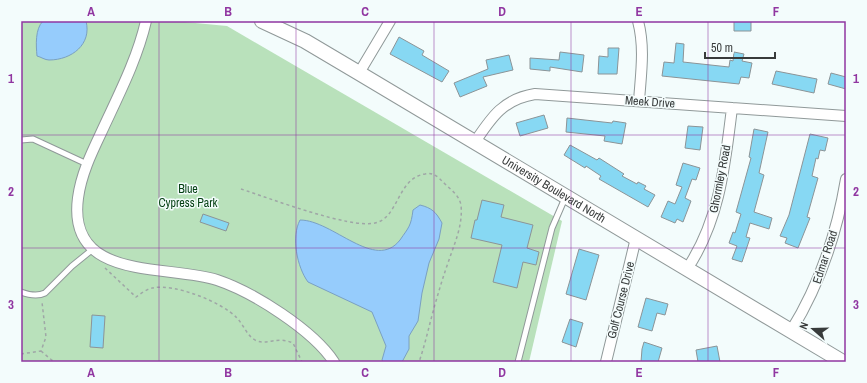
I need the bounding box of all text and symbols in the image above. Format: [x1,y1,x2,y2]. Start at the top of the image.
text: A [87,3,95,20]
text: B [224,3,232,20]
text: C [361,3,369,20]
text: D [498,3,506,20]
text: E [635,3,643,20]
text: F [773,3,780,20]
scale bar [705,34,775,60]
text: 50 m [711,40,733,56]
text: 1 [8,70,14,87]
text: 1 [853,70,859,87]
street label: Meek Drive [624,92,676,112]
street label: Ghormley Road [706,144,734,214]
street label: University Boulevard North [499,152,609,226]
park label: Blue Cypress Park [158,181,218,211]
text: 2 [8,183,14,200]
text: 2 [853,183,859,200]
street label: Edmar Road [809,228,841,286]
street label: Golf Course Drive [604,260,638,340]
text: 3 [8,296,14,313]
text: 3 [853,296,859,313]
north arrow [793,309,833,349]
text: N [796,320,811,331]
text: A [87,364,95,381]
text: B [224,364,232,381]
text: C [361,364,369,381]
text: D [498,364,506,381]
text: E [635,364,643,381]
text: F [773,364,780,381]

